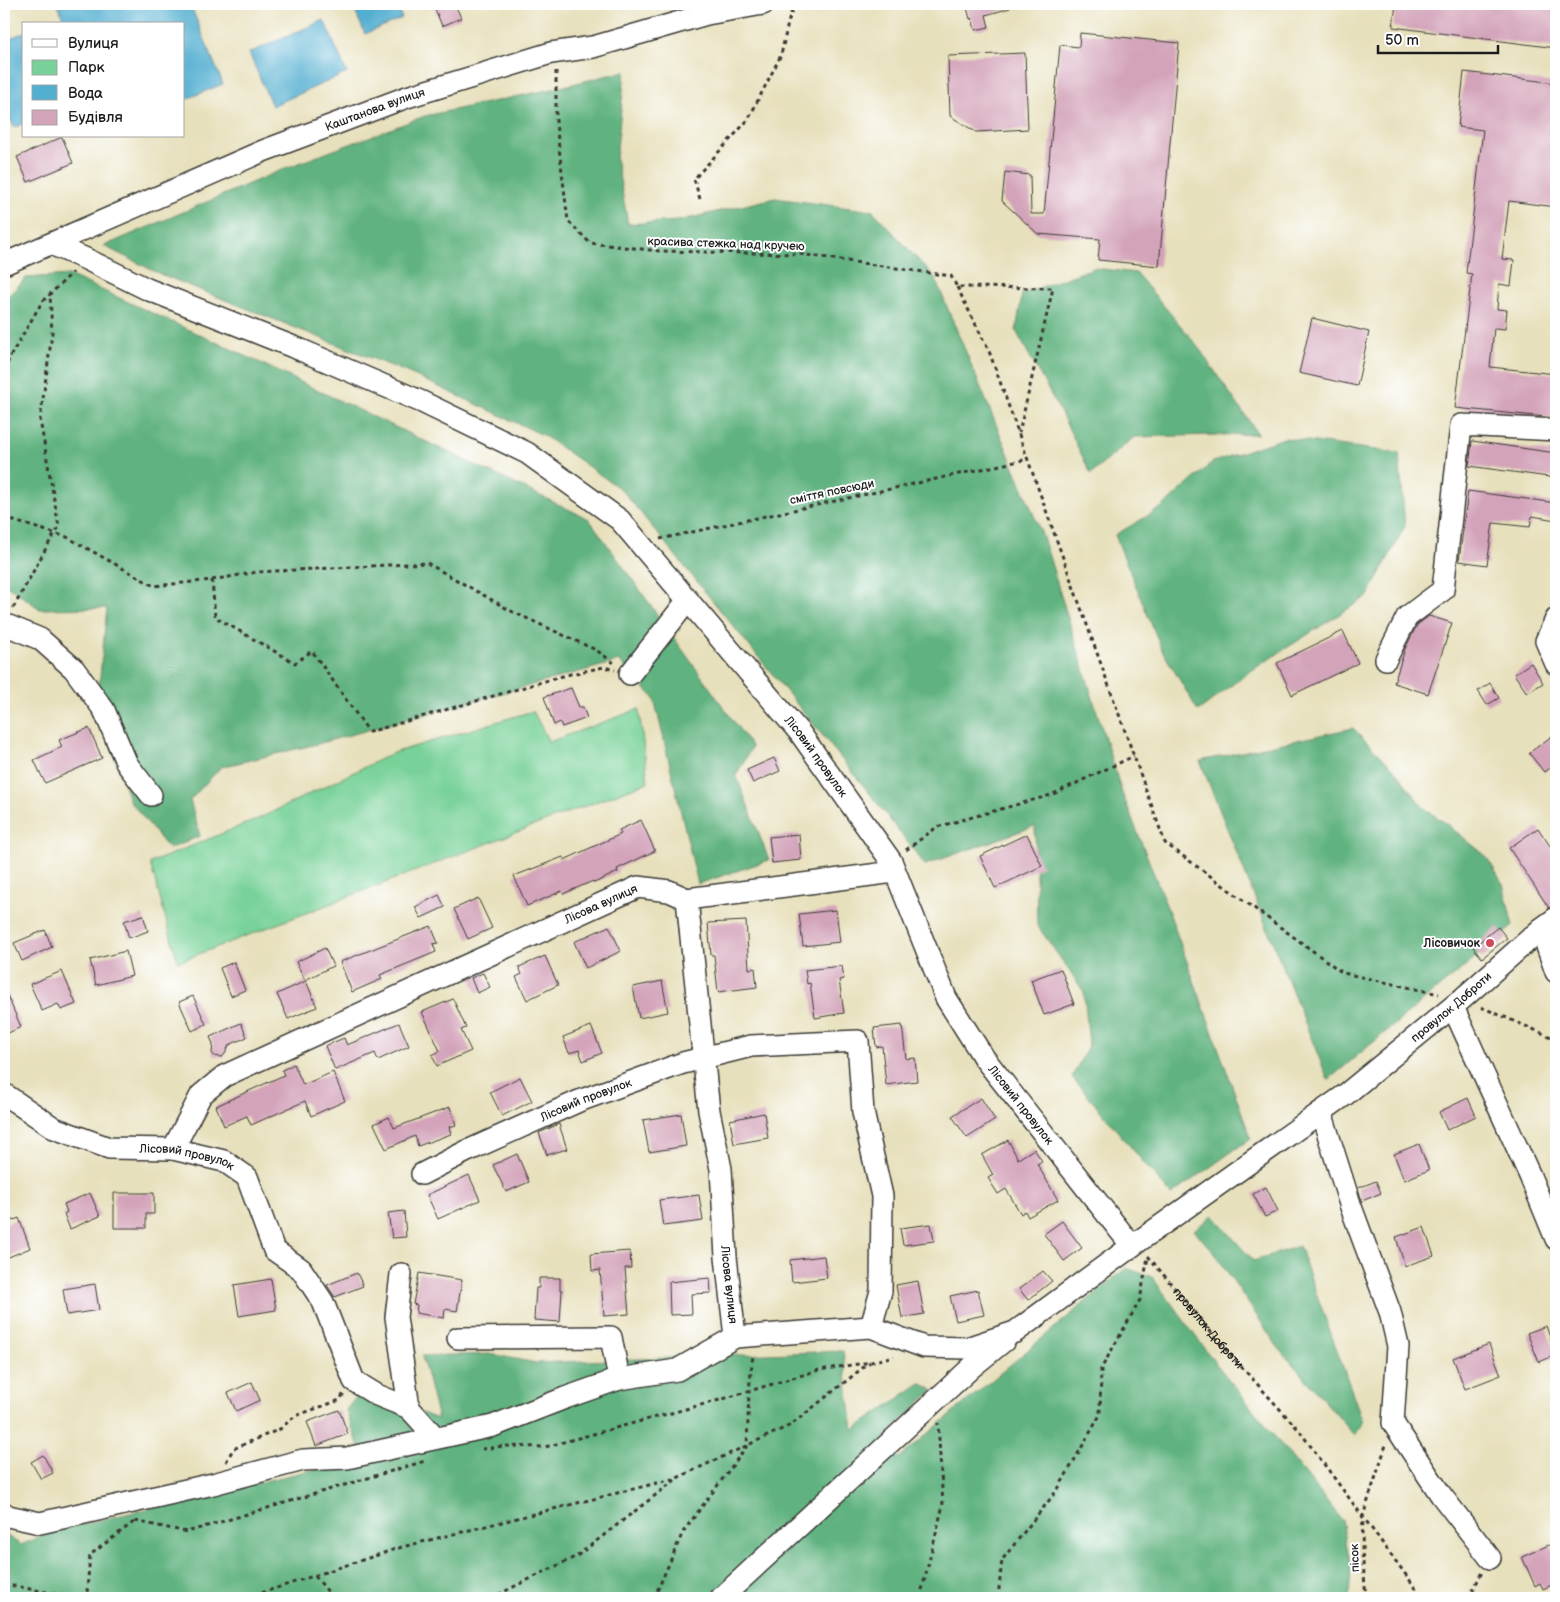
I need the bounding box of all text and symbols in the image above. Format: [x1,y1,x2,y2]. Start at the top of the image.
legend [22,22,185,138]
scale bar [1378,22,1498,54]
text: 50 m [1385,31,1419,50]
text: Вулиця [68,34,119,53]
text: Парк [68,58,105,77]
text: Вода [68,84,103,103]
street label: Каштанова вулиця [323,84,427,135]
text: Будівля [68,108,123,127]
street label: красива стежка над кручею [647,234,805,254]
street label: сміття повсюди [788,476,876,508]
street label: Лісовий провулок [781,712,851,801]
street label: Лісова вулиця [561,881,640,927]
place label: Лісовичок [1423,936,1480,951]
marker: Лісовичок [1484,937,1496,949]
street label: провулок Доброти [1408,969,1495,1045]
street label: Лісовий провулок [984,1061,1057,1148]
street label: Лісовий провулок [537,1075,634,1125]
street label: Лісовий провулок [138,1141,238,1174]
street label: Лісова вулиця [718,1244,741,1325]
street label: провулок Доброти [1170,1285,1247,1371]
street label: пісок [1347,1543,1363,1572]

